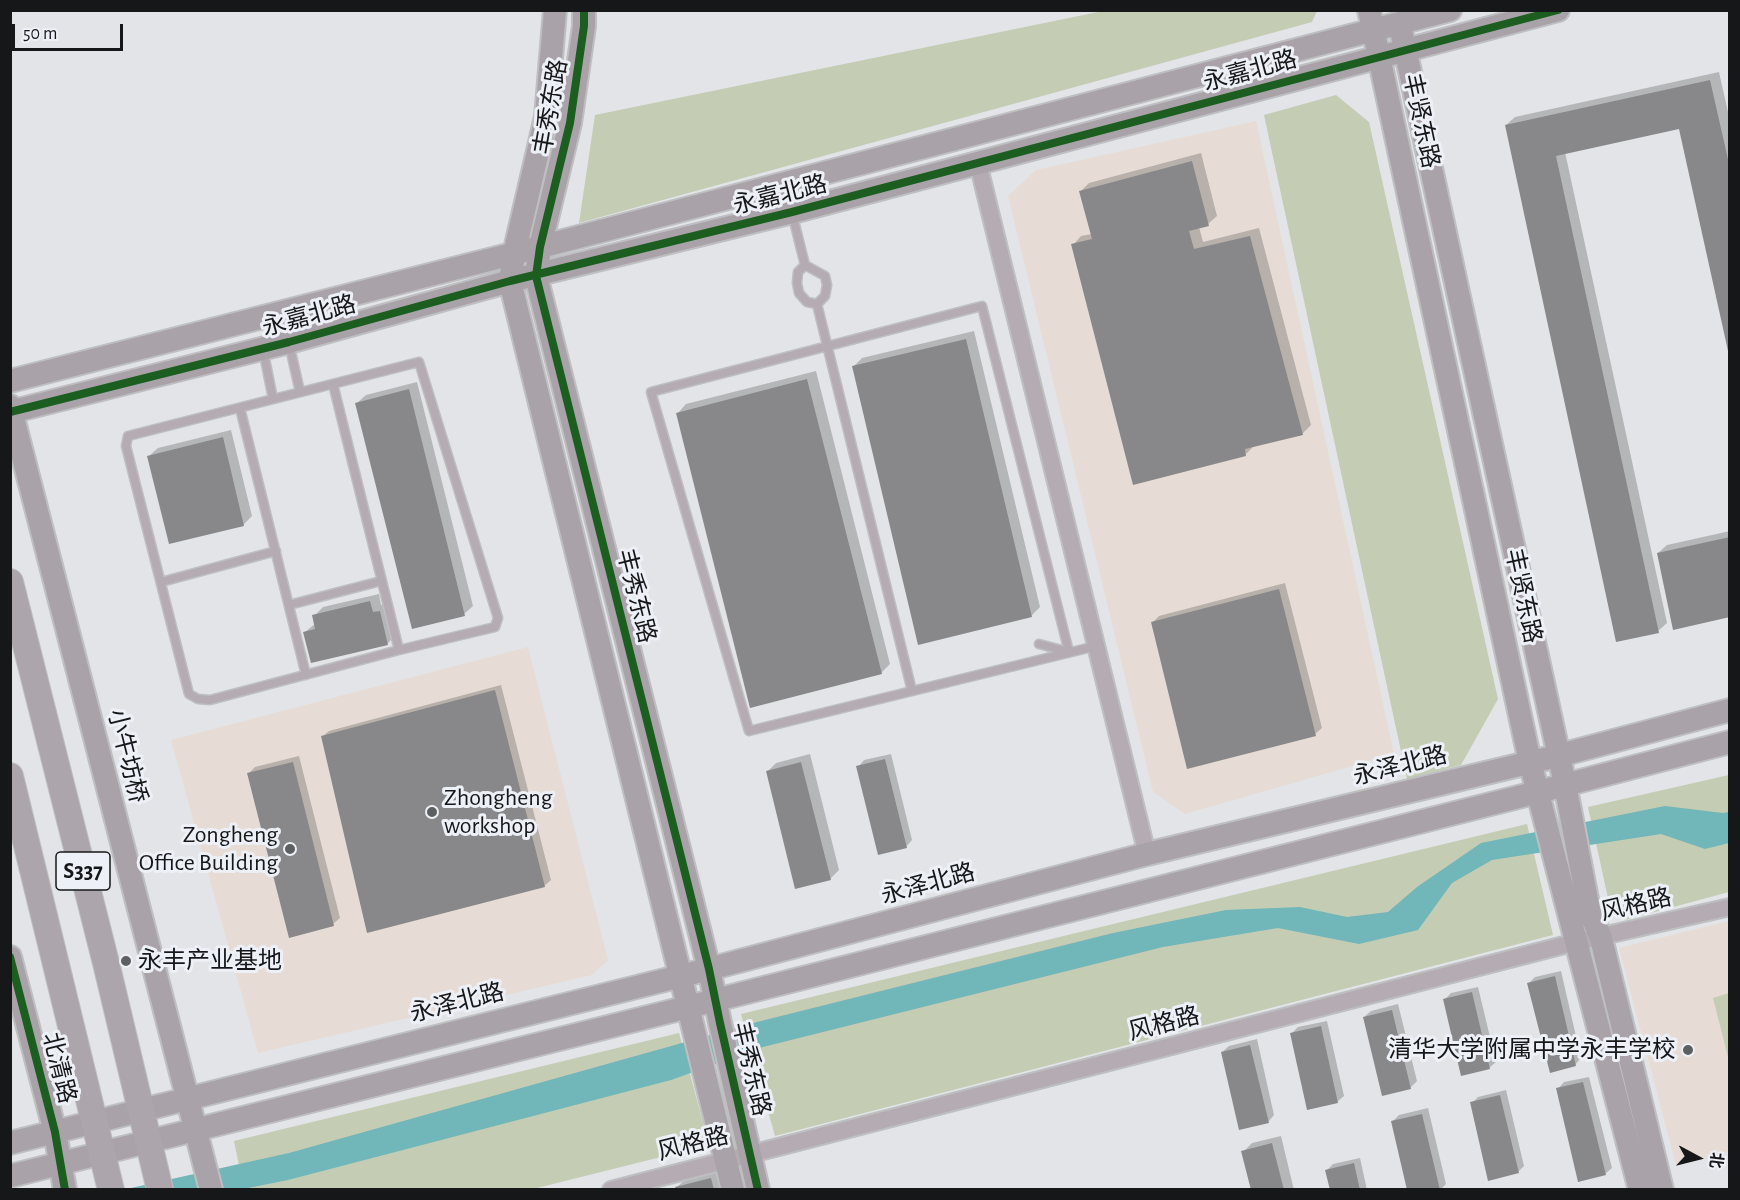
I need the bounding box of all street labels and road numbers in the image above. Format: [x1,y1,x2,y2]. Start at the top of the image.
street label: 永嘉北路 [1200,45,1300,97]
street label: 丰秀东路 [528,57,574,157]
street label: 丰贤东路 [1397,71,1445,171]
street label: 永嘉北路 [730,169,830,221]
street label: 永嘉北路 [259,290,359,342]
street label: 丰秀东路 [610,546,662,646]
street label: 丰贤东路 [1499,546,1547,646]
street label: 小牛坊桥 [101,706,153,806]
street label: 永泽北路 [1350,740,1450,792]
road number: S337 [56,852,110,890]
street label: 永泽北路 [878,858,978,910]
street label: 风格路 [1598,883,1674,927]
street label: 永泽北路 [407,977,507,1029]
street label: 风格路 [1126,1001,1202,1047]
street label: 丰秀东路 [726,1019,776,1119]
street label: 北清路 [36,1030,82,1106]
street label: 风格路 [655,1121,731,1167]

